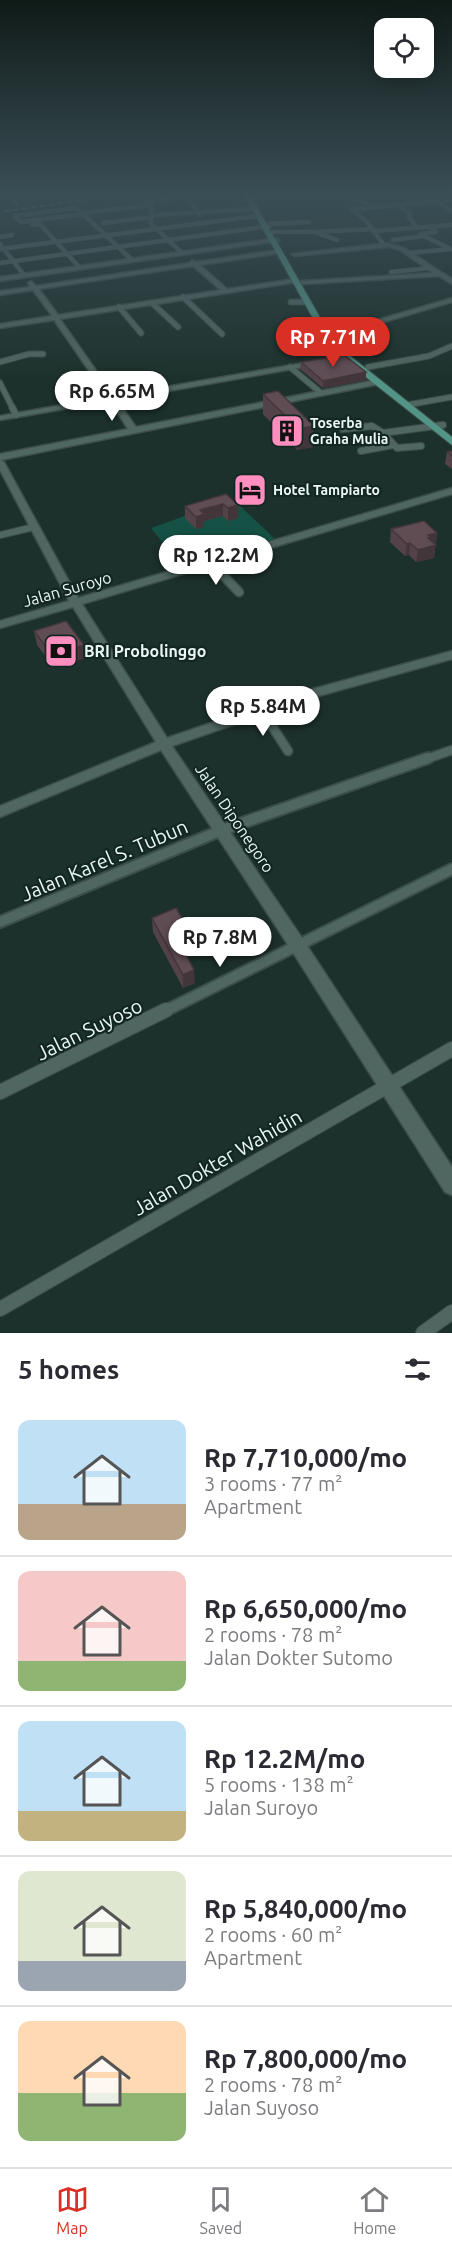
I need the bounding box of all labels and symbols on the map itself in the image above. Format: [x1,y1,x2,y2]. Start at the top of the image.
pin: Rp 7.71M [271,317,395,368]
pin: Rp 6.65M [50,371,174,422]
building icon: Toserba Graha Mulia [269,413,305,449]
place label: Toserba Graha Mulia [310,415,388,447]
hotel icon: Hotel Tampiarto [232,472,268,508]
place label: Hotel Tampiarto [273,482,380,498]
pin: Rp 12.2M [154,535,278,586]
street label: Jalan Suroyo [21,568,113,610]
bank icon: BRI Probolinggo [43,633,79,669]
place label: BRI Probolinggo [84,642,206,660]
pin: Rp 5.84M [201,686,325,737]
street label: Jalan Diponegoro [192,760,278,876]
street label: Jalan Karel S. Tubun [17,814,191,906]
pin: Rp 7.8M [165,917,275,968]
street label: Jalan Suyoso [32,993,146,1065]
street label: Jalan Dokter Wahidin [128,1104,306,1220]

